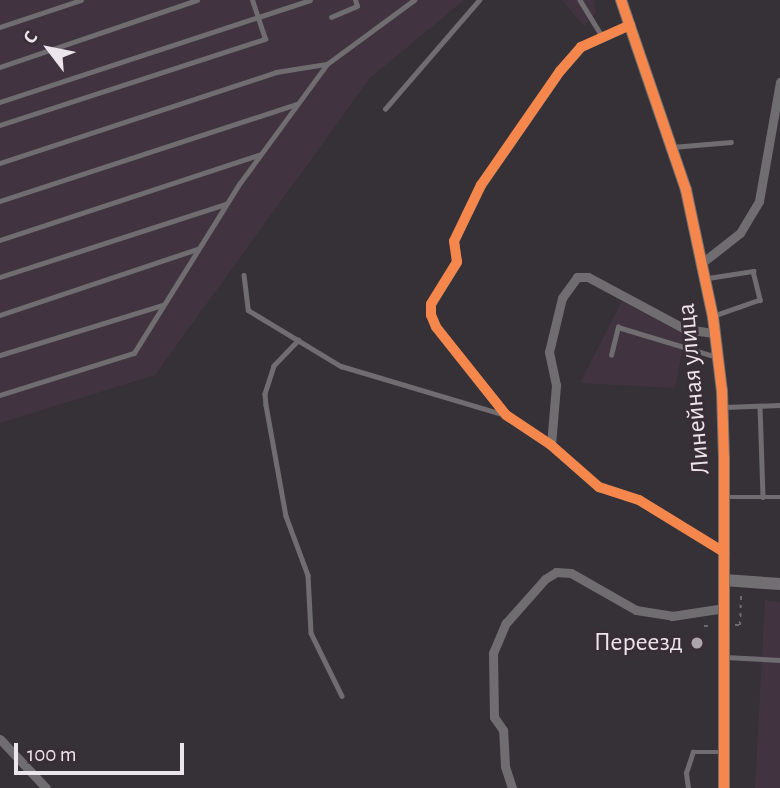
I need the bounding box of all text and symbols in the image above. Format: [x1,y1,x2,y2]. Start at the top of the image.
north arrow [14,14,84,84]
text: С [20,28,42,47]
street label: Линейная улица [671,302,717,476]
place label: Переезд [594,627,683,659]
marker: Переезд [689,635,705,651]
scale bar [18,728,187,772]
text: 100 m [27,744,77,765]

